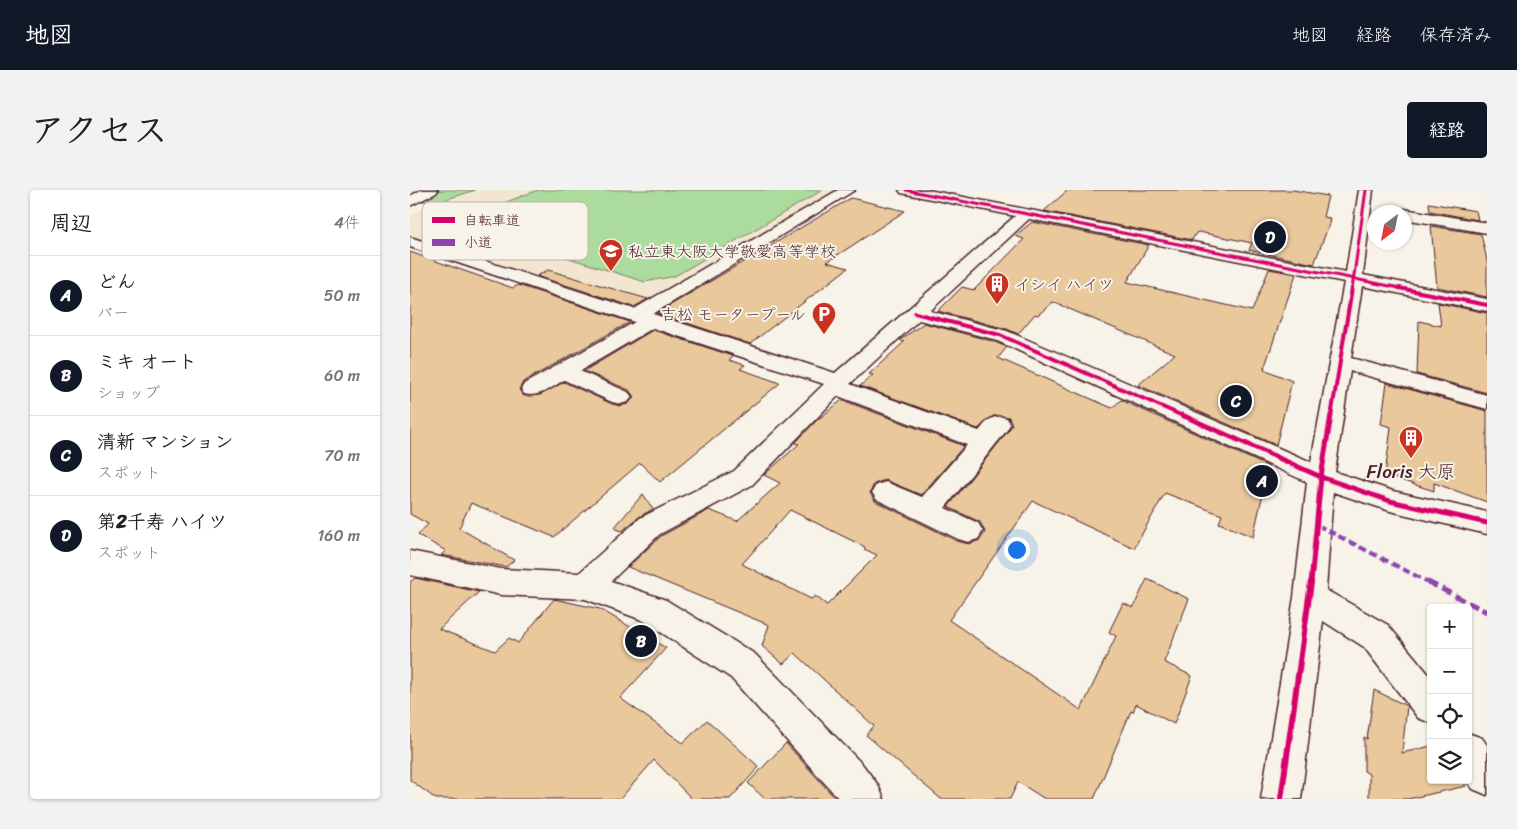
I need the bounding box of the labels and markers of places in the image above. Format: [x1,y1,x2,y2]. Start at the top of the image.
pin: D [1254,218,1286,256]
place label: 私立東大阪大学敬愛高等学校 [628,237,836,266]
school or university icon: 私立東大阪大学敬愛高等学校 [598,238,624,272]
place label: イシイ ハイツ [1014,270,1114,299]
building icon: イシイ ハイツ [984,271,1010,305]
place label: 吉松 モータープール [661,300,806,329]
parking icon: 吉松 モータープール [811,301,837,335]
pin: C [1220,382,1252,420]
building icon: Floris 大原 [1398,425,1424,459]
place label: Floris 大原 [1366,455,1456,488]
pin: A [1246,462,1278,500]
pin: B [625,622,657,660]

